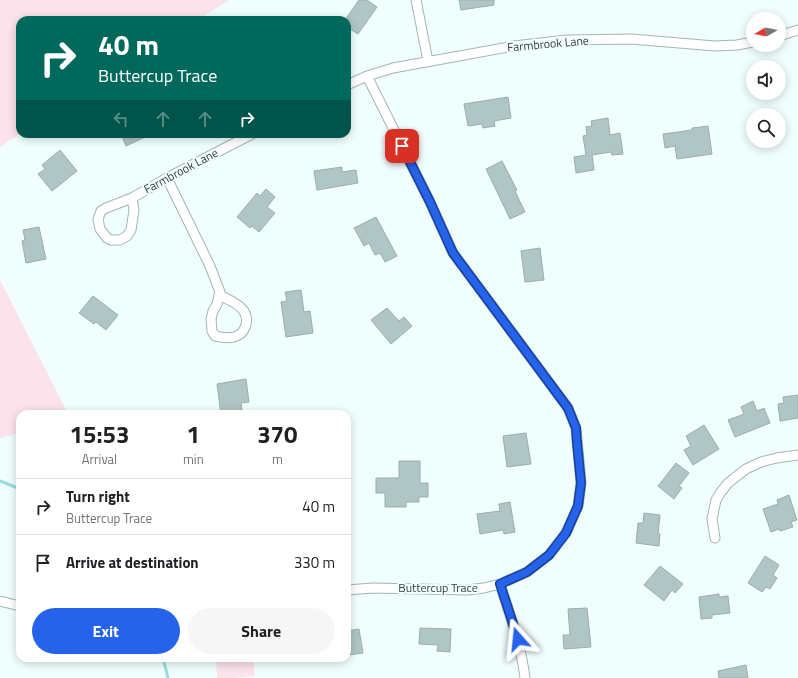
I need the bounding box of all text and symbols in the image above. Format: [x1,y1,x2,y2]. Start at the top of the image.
north arrow [746,12,786,52]
map controls [746,12,786,148]
text: 40 m [98,23,159,66]
street label: Farmbrook Lane [506,30,590,57]
icon: right [32,32,84,84]
button: sound [746,60,786,100]
text: Buttercup Trace [98,62,217,89]
icon: left [110,108,132,130]
icon: ahead [152,108,174,130]
icon: ahead [194,108,216,130]
icon: right [236,108,258,130]
button: search [746,108,786,148]
pin [385,129,419,163]
icon: arrive [391,135,413,157]
street label: Farmbrook Lane [140,143,221,198]
text: 15:53 [70,416,129,452]
text: 1 [187,416,200,452]
text: 370 [257,416,297,452]
text: Arrival [82,449,117,469]
text: min [183,449,204,469]
text: m [272,449,283,469]
text: Turn right [66,485,130,508]
text: 40 m [302,495,335,518]
icon: right [32,496,54,518]
text: Buttercup Trace [66,508,152,528]
text: Arrive at destination [66,551,199,574]
text: 330 m [294,551,335,574]
icon: arrive [32,552,54,574]
street label: Buttercup Trace [398,578,478,597]
button: Exit [32,608,180,654]
button: Share [188,608,335,654]
position arrow [497,618,539,660]

